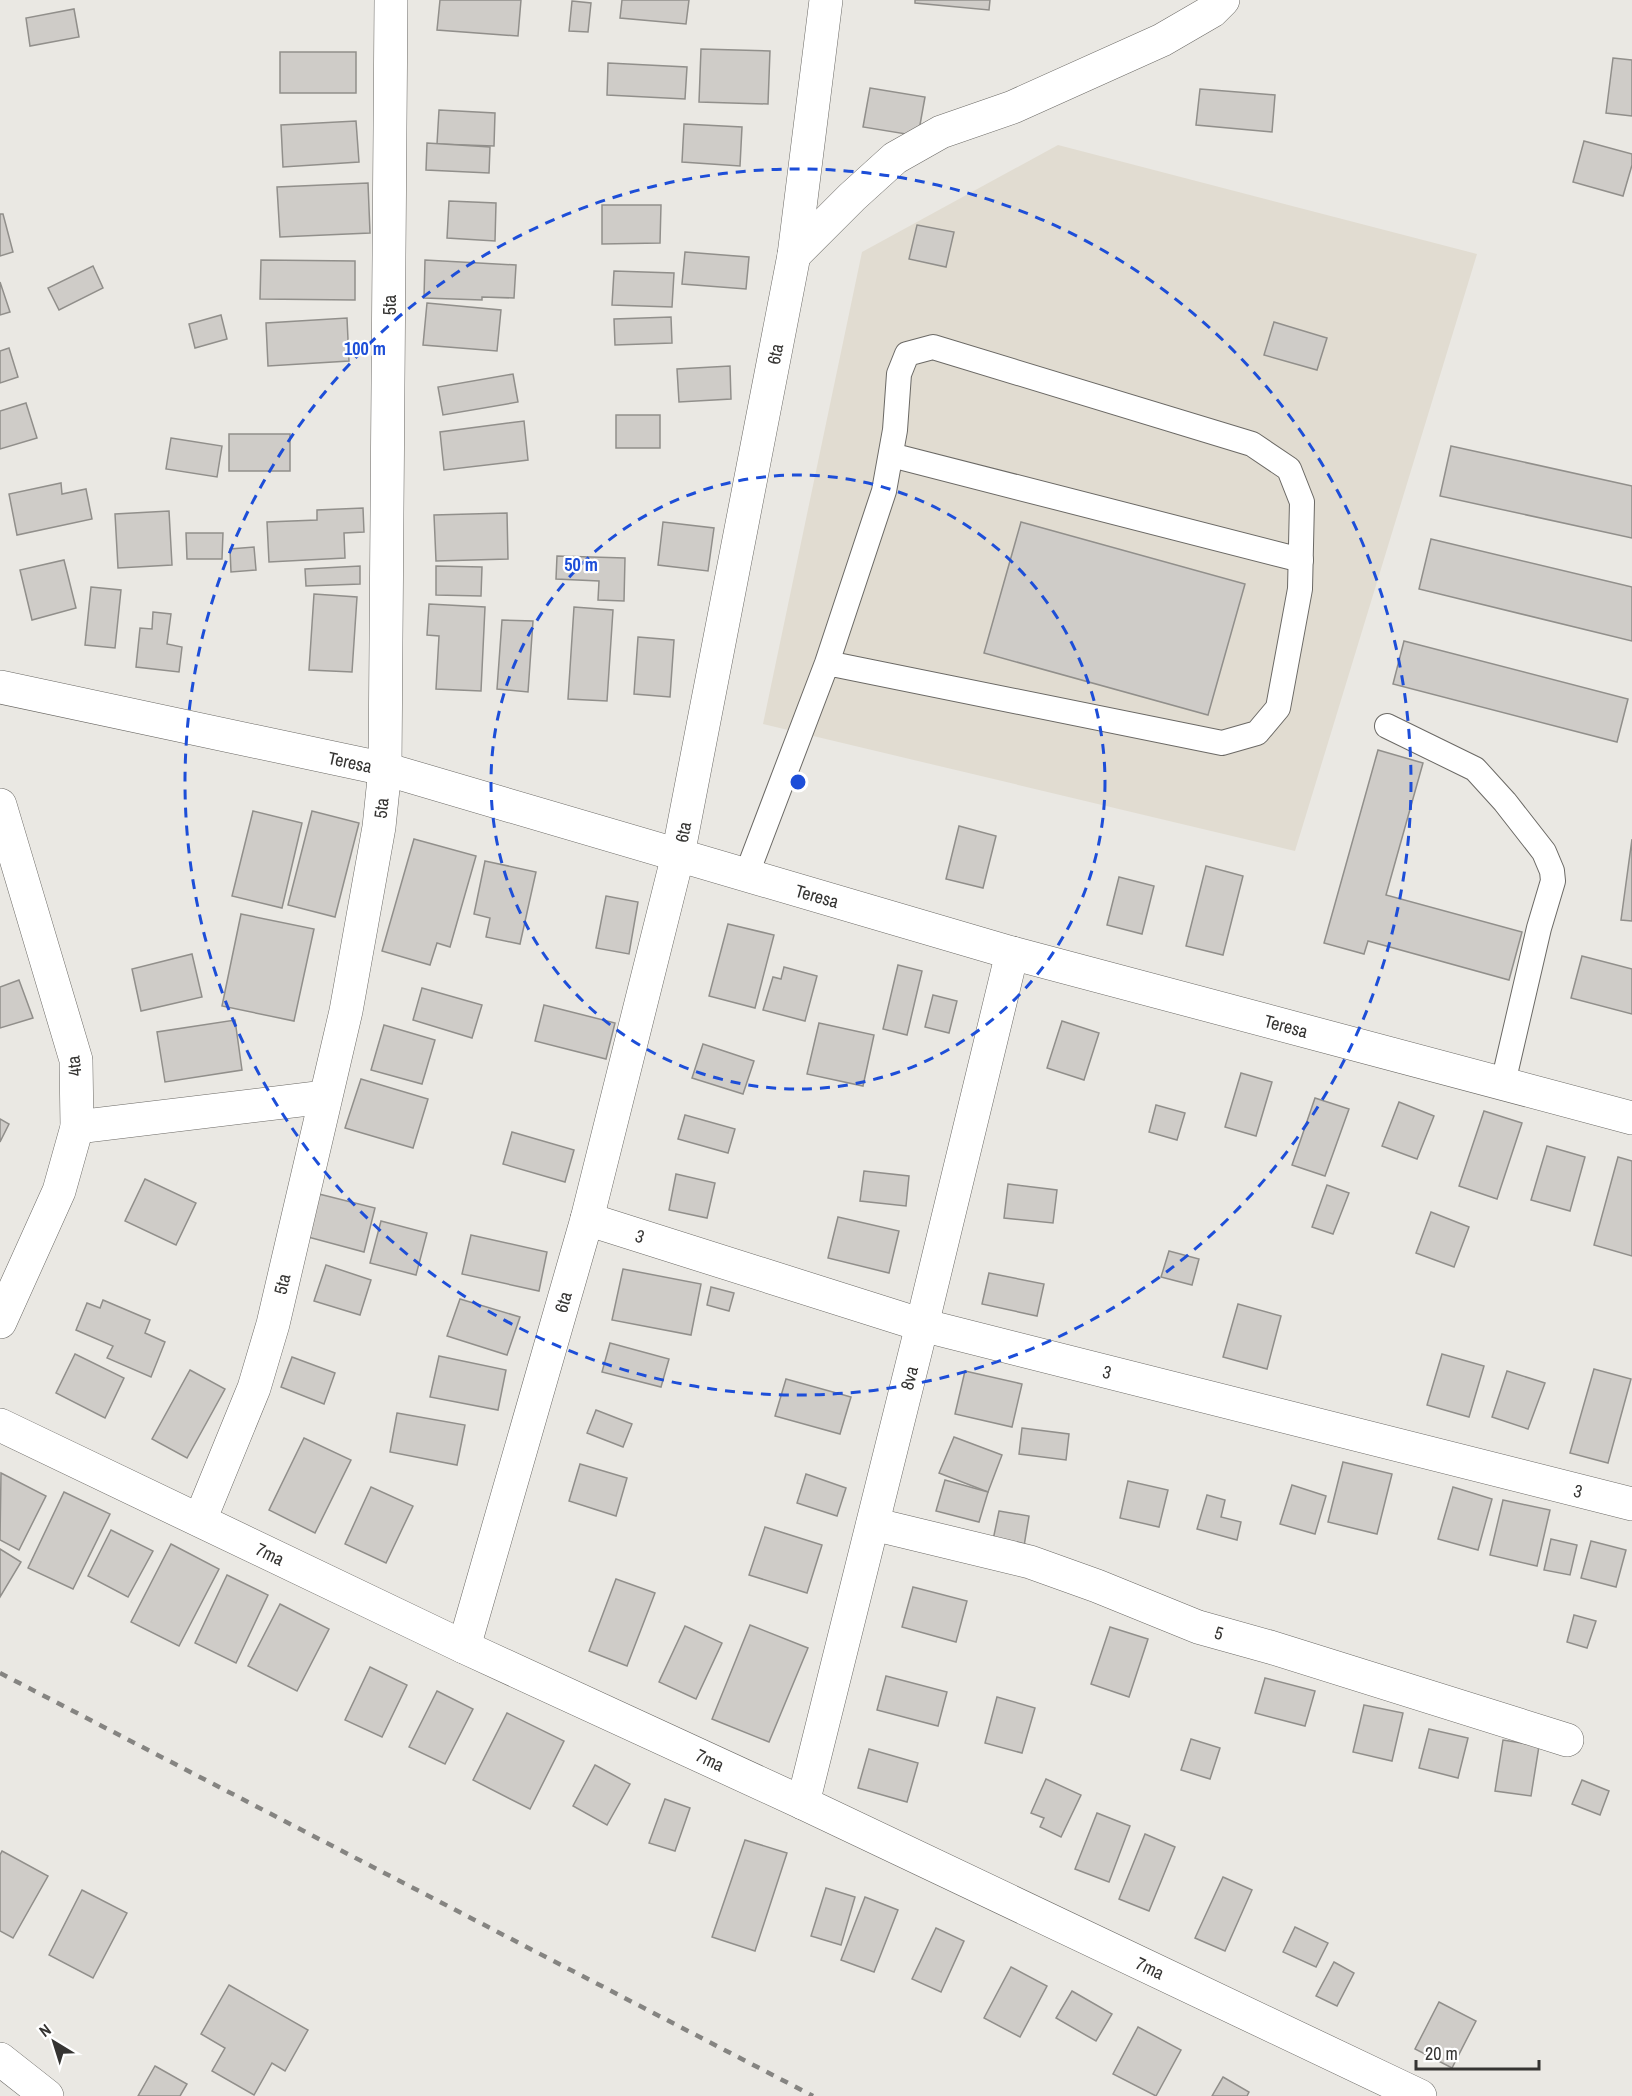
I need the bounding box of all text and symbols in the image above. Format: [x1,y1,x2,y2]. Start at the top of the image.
street label: 5ta [377,295,402,315]
text: 100 m [344,336,386,361]
street label: 6ta [761,342,789,366]
text: 50 m [564,552,598,577]
street label: Teresa [326,745,374,779]
centre of rings [788,772,808,792]
street label: 5ta [367,796,395,820]
street label: 6ta [669,820,697,844]
street label: Teresa [792,878,842,914]
street label: Teresa [1261,1008,1311,1044]
street label: 4ta [60,1054,88,1078]
street label: 3 [632,1223,648,1249]
street label: 5ta [268,1271,296,1297]
street label: 6ta [548,1289,578,1315]
street label: 3 [1100,1359,1114,1385]
street label: 8va [894,1363,924,1393]
street label: 3 [1571,1478,1585,1504]
street label: 7ma [252,1536,288,1572]
street label: 5 [1212,1620,1226,1646]
street label: 7ma [692,1743,728,1777]
street label: 7ma [1132,1951,1168,1985]
north arrow [24,2012,84,2072]
text: N [34,2019,55,2042]
scale bar [1416,2033,1539,2071]
text: 20 m [1425,2041,1458,2066]

